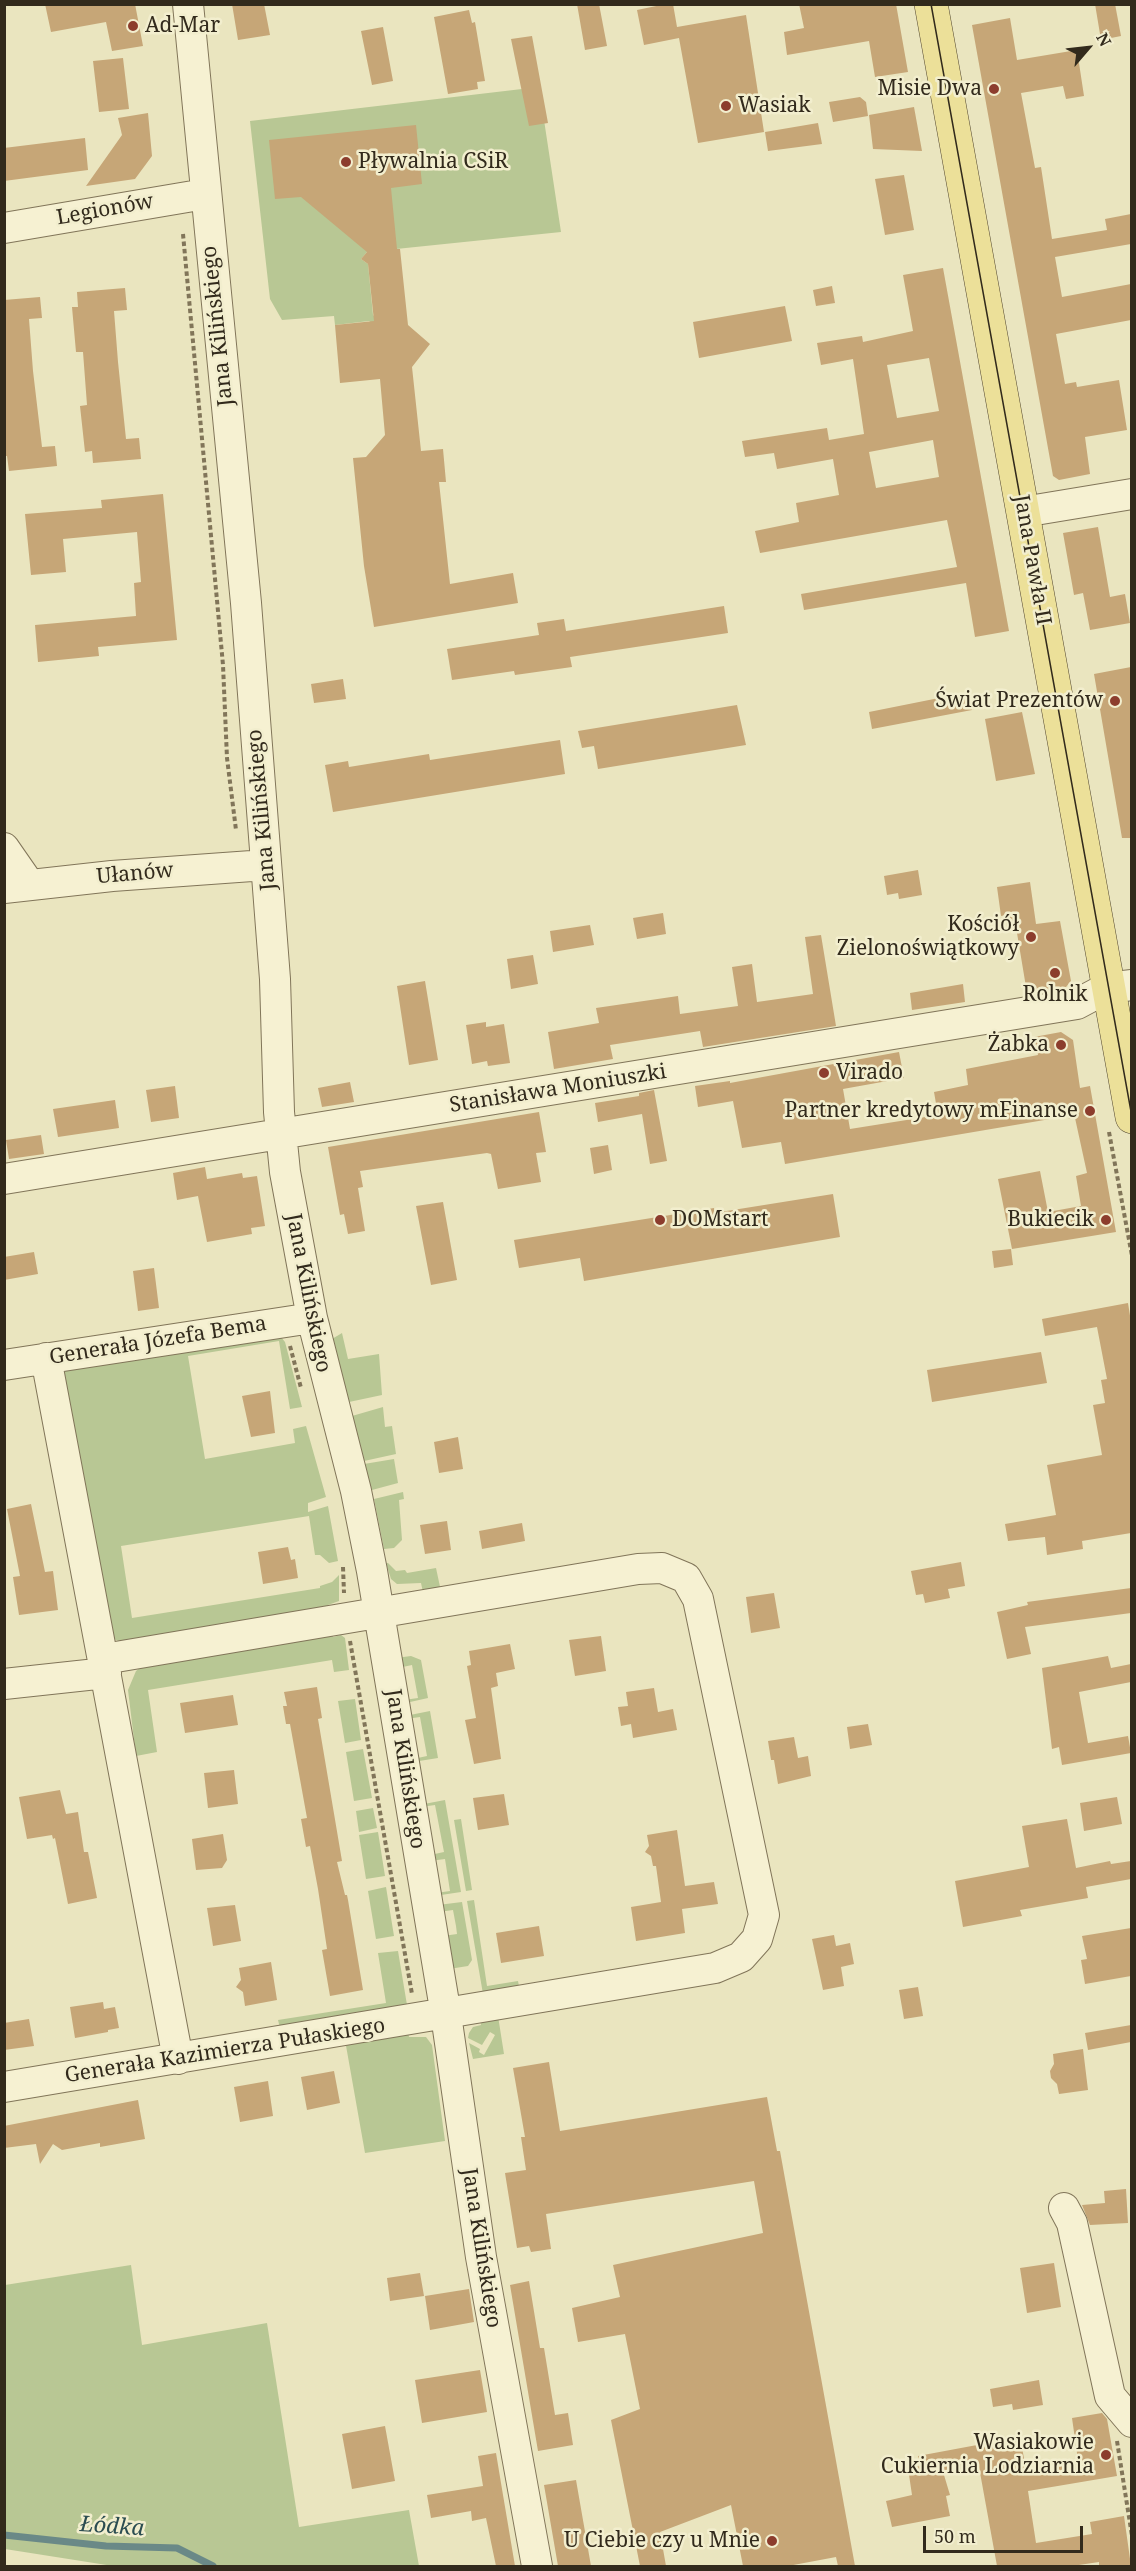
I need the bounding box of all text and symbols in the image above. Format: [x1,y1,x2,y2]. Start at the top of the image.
place label: Ad-Mar [145,13,220,39]
north arrow [1058,18,1118,78]
marker: Ad-Mar [126,19,140,33]
text: N [1091,29,1117,50]
place label: Misie Dwa [878,76,982,102]
marker: Misie Dwa [987,82,1001,96]
place label: Wasiak [738,93,811,119]
marker: Wasiak [719,99,733,113]
place label: Pływalnia CSiR [358,149,508,175]
marker: Pływalnia CSiR [339,155,353,169]
street label: Legionów [54,189,156,231]
street label: Jana Kilińskiego [197,244,239,408]
street label: Jana Pawła II [1008,493,1056,627]
place label: Świat Prezentów [935,688,1103,714]
marker: Świat Prezentów [1108,694,1122,708]
street label: Jana Kilińskiego [242,728,282,892]
street label: Ułanów [95,858,175,890]
place label: Kościół Zielonoświątkowy [837,912,1019,962]
marker: Kościół Zielonoświątkowy [1024,930,1038,944]
marker: Rolnik [1048,966,1062,980]
place label: Rolnik [1023,982,1087,1008]
place label: Żabka [988,1032,1049,1058]
marker: Żabka [1054,1038,1068,1052]
street label: Stanisława Moniuszki [448,1059,668,1119]
place label: Virado [836,1060,903,1086]
marker: Virado [817,1066,831,1080]
place label: Partner kredytowy mFinanse [784,1098,1078,1124]
marker: Partner kredytowy mFinanse [1083,1104,1097,1118]
place label: DOMstart [672,1207,769,1233]
place label: Bukiecik [1007,1207,1094,1233]
street label: Jana Kilińskiego [280,1211,336,1375]
marker: DOMstart [653,1213,667,1227]
marker: Bukiecik [1099,1213,1113,1227]
street label: Generała Józefa Bema [48,1311,268,1371]
street label: Jana Kilińskiego [380,1687,430,1851]
street label: Generała Kazimierza Pułaskiego [63,2013,387,2089]
street label: Jana Kilińskiego [456,2166,506,2330]
place label: Wasiakowie Cukiernia Lodziarnia [881,2430,1094,2480]
marker: Wasiakowie Cukiernia Lodziarnia [1099,2448,1113,2462]
water label: Łódka [79,2512,145,2542]
scale bar [926,2514,1086,2552]
text: 50 m [934,2524,976,2548]
place label: U Ciebie czy u Mnie [564,2528,760,2554]
marker: U Ciebie czy u Mnie [765,2534,779,2548]

